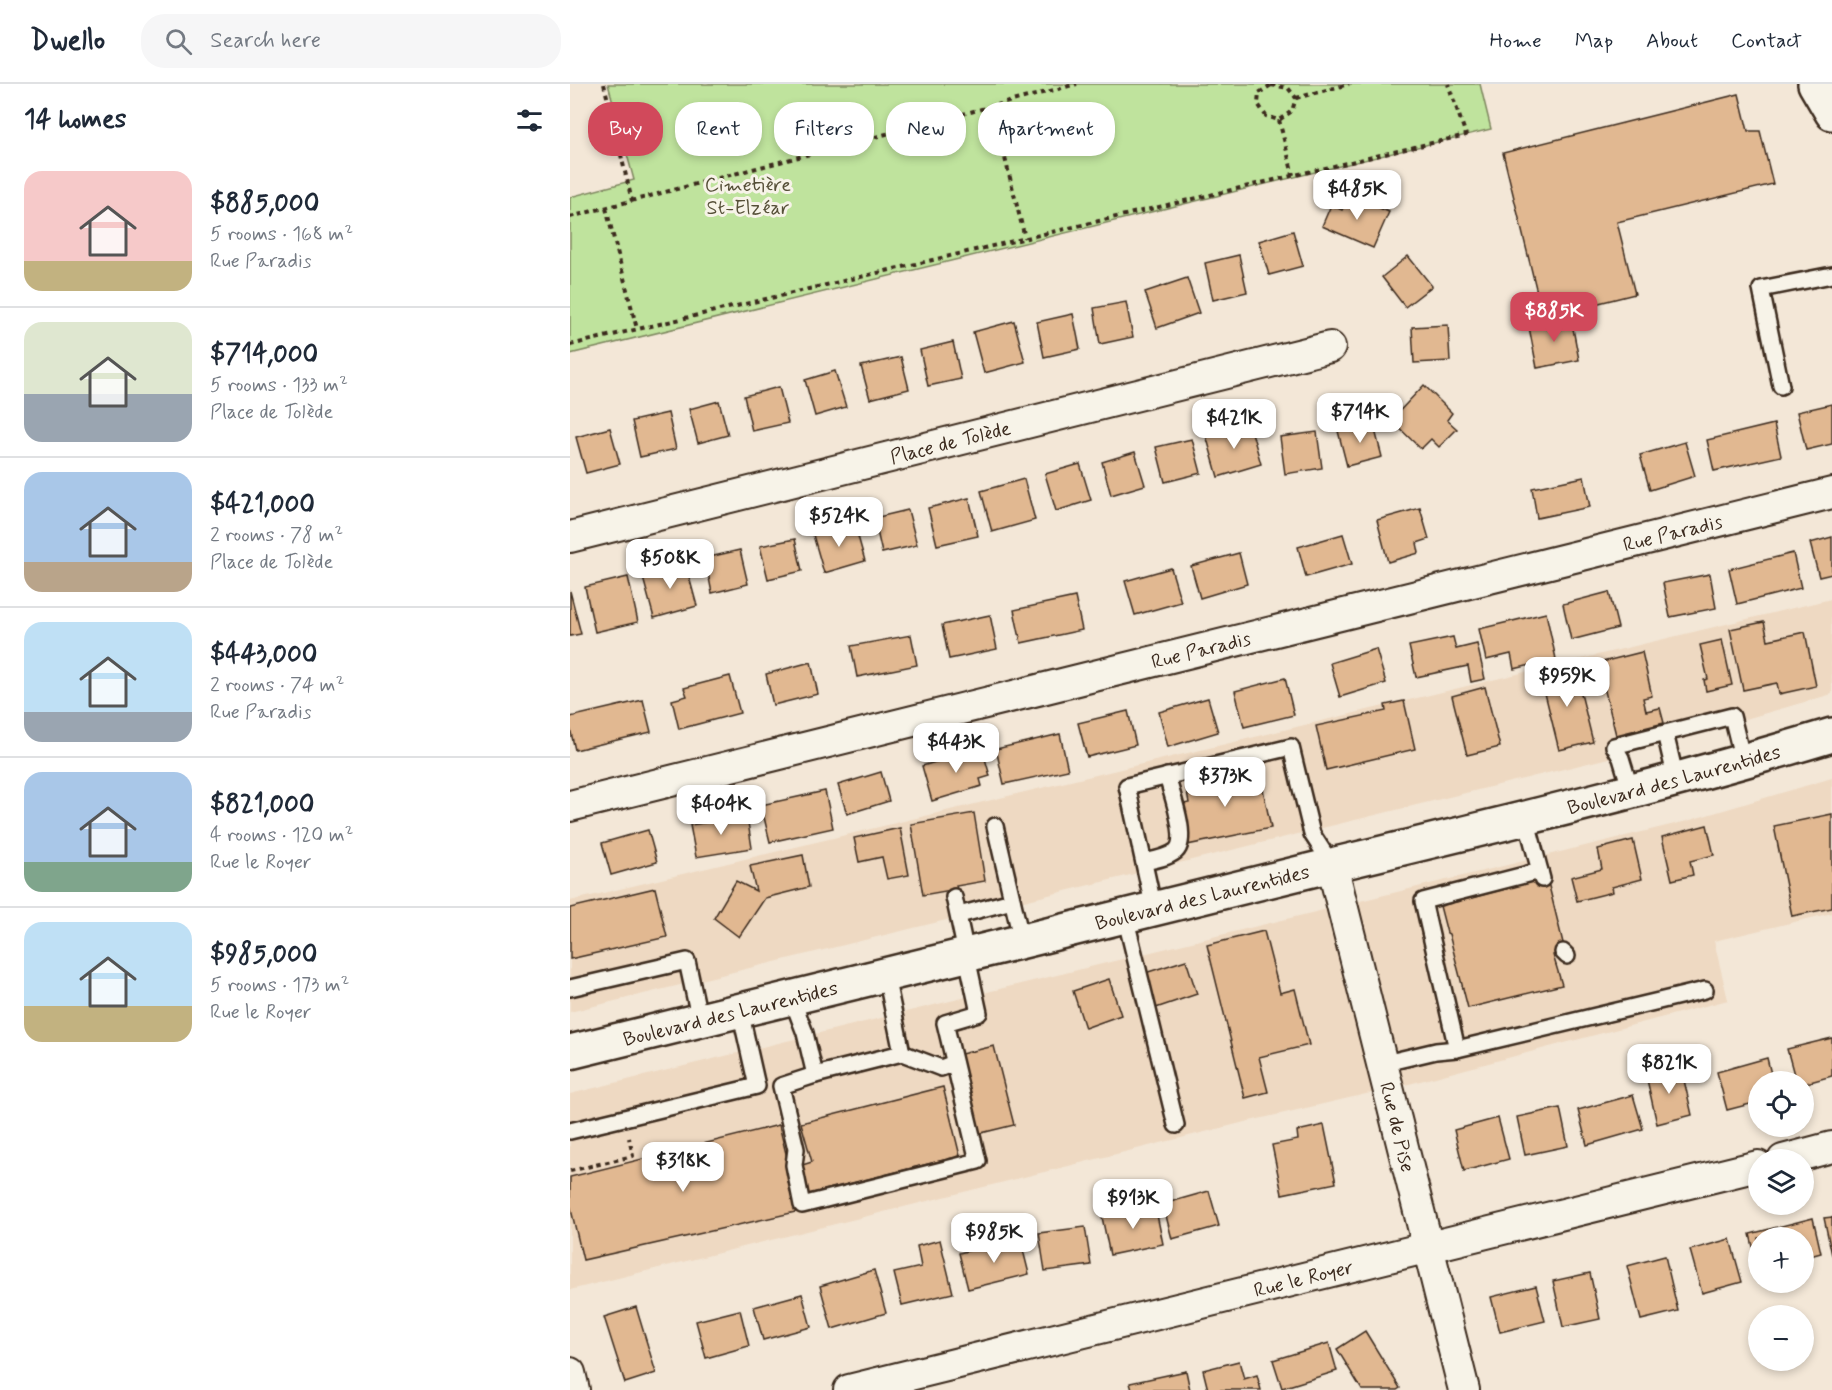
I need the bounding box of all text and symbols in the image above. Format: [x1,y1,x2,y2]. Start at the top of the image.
search box [141,14,561,68]
text: Dwello [30,23,105,60]
icon: search [162,25,195,58]
text: Search here [210,27,321,55]
text: Home [1490,27,1542,55]
text: Map [1575,27,1613,55]
text: About [1646,27,1698,55]
text: Contact [1731,27,1802,55]
chip: Buy [588,102,663,156]
chip: Rent [675,102,762,156]
chip: Filters [774,102,874,156]
chip: New [886,102,966,156]
chip: Apartment [978,102,1115,156]
text: 14 homes [24,103,126,137]
icon: filters [513,104,546,137]
pin: $485K [1315,170,1399,221]
park label: Cimetière St-Elzéar [705,172,791,222]
text: $485K [1327,176,1387,203]
text: $885,000 [210,187,319,221]
icon: home [72,195,144,267]
text: 5 rooms · 168 m² [210,221,353,248]
text: Rue Paradis [210,248,312,275]
pin: $885K [1512,292,1596,343]
text: $885K [1524,298,1584,325]
text: $714,000 [210,338,318,372]
icon: home [72,346,144,418]
text: 5 rooms · 133 m² [210,372,348,399]
pin: $714K [1318,393,1402,444]
text: Place de Tolède [210,399,333,426]
pin: $421K [1192,399,1276,450]
text: $714K [1331,399,1389,426]
text: $421K [1206,405,1262,432]
street label: Place de Tolède [888,415,1014,471]
text: $421,000 [210,488,315,522]
icon: home [72,496,144,568]
pin: $524K [797,497,881,548]
text: $524K [809,503,869,530]
street label: Rue Paradis [1620,509,1726,559]
text: 2 rooms · 78 m² [210,522,343,549]
pin: $508K [628,539,712,590]
text: $508K [640,545,700,572]
text: Place de Tolède [210,549,333,576]
street label: Rue Paradis [1149,626,1254,676]
text: $443,000 [210,638,317,672]
icon: home [72,646,144,718]
pin: $959K [1525,657,1609,708]
text: $959K [1539,663,1595,690]
text: 2 rooms · 74 m² [210,672,344,699]
text: Rue Paradis [210,699,312,726]
pin: $443K [914,723,998,774]
text: $443K [927,729,985,756]
street label: Boulevard des Laurentides [1565,739,1784,822]
pin: $373K [1183,757,1267,808]
text: $373K [1198,763,1252,790]
pin: $404K [679,785,763,836]
text: $821,000 [210,788,314,822]
text: $404K [691,791,751,818]
icon: home [72,796,144,868]
text: 4 rooms · 120 m² [210,822,353,849]
text: Rue le Royer [210,849,311,876]
street label: Boulevard des Laurentides [1093,859,1313,938]
text: $985,000 [210,938,317,972]
icon: home [72,946,144,1018]
text: 5 rooms · 173 m² [210,972,349,999]
street label: Boulevard des Laurentides [621,975,841,1054]
text: Rue le Royer [210,999,311,1026]
pin: $821K [1627,1044,1711,1095]
text: $821K [1641,1050,1697,1077]
map controls [1748,1071,1814,1371]
button: locate [1748,1071,1814,1137]
street label: Rue de Pise [1372,1079,1421,1175]
pin: $318K [641,1142,725,1193]
text: $318K [656,1148,710,1175]
button: layers [1748,1149,1814,1215]
pin: $913K [1091,1179,1175,1230]
text: $913K [1107,1185,1159,1212]
pin: $985K [952,1213,1036,1264]
text: $985K [965,1219,1023,1246]
button: + [1748,1227,1814,1293]
street label: Rue le Royer [1251,1254,1356,1305]
button: − [1748,1305,1814,1371]

